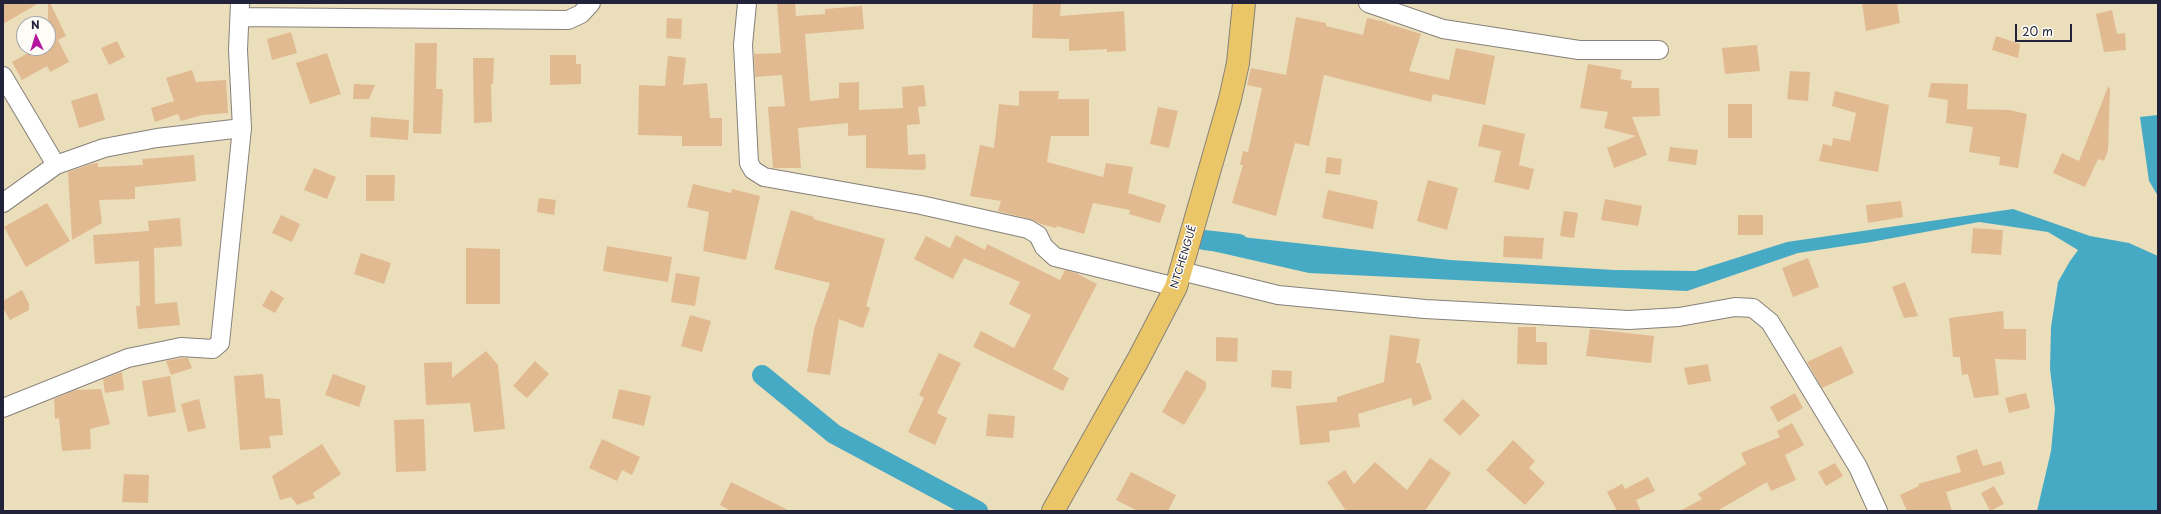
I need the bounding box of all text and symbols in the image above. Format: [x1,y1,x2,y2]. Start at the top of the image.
north arrow [16,16,56,56]
text: N [30,16,40,33]
scale bar [2017,16,2074,42]
text: 20 m [2022,22,2053,40]
street label: NTCHENGUÉ [1169,224,1199,290]

